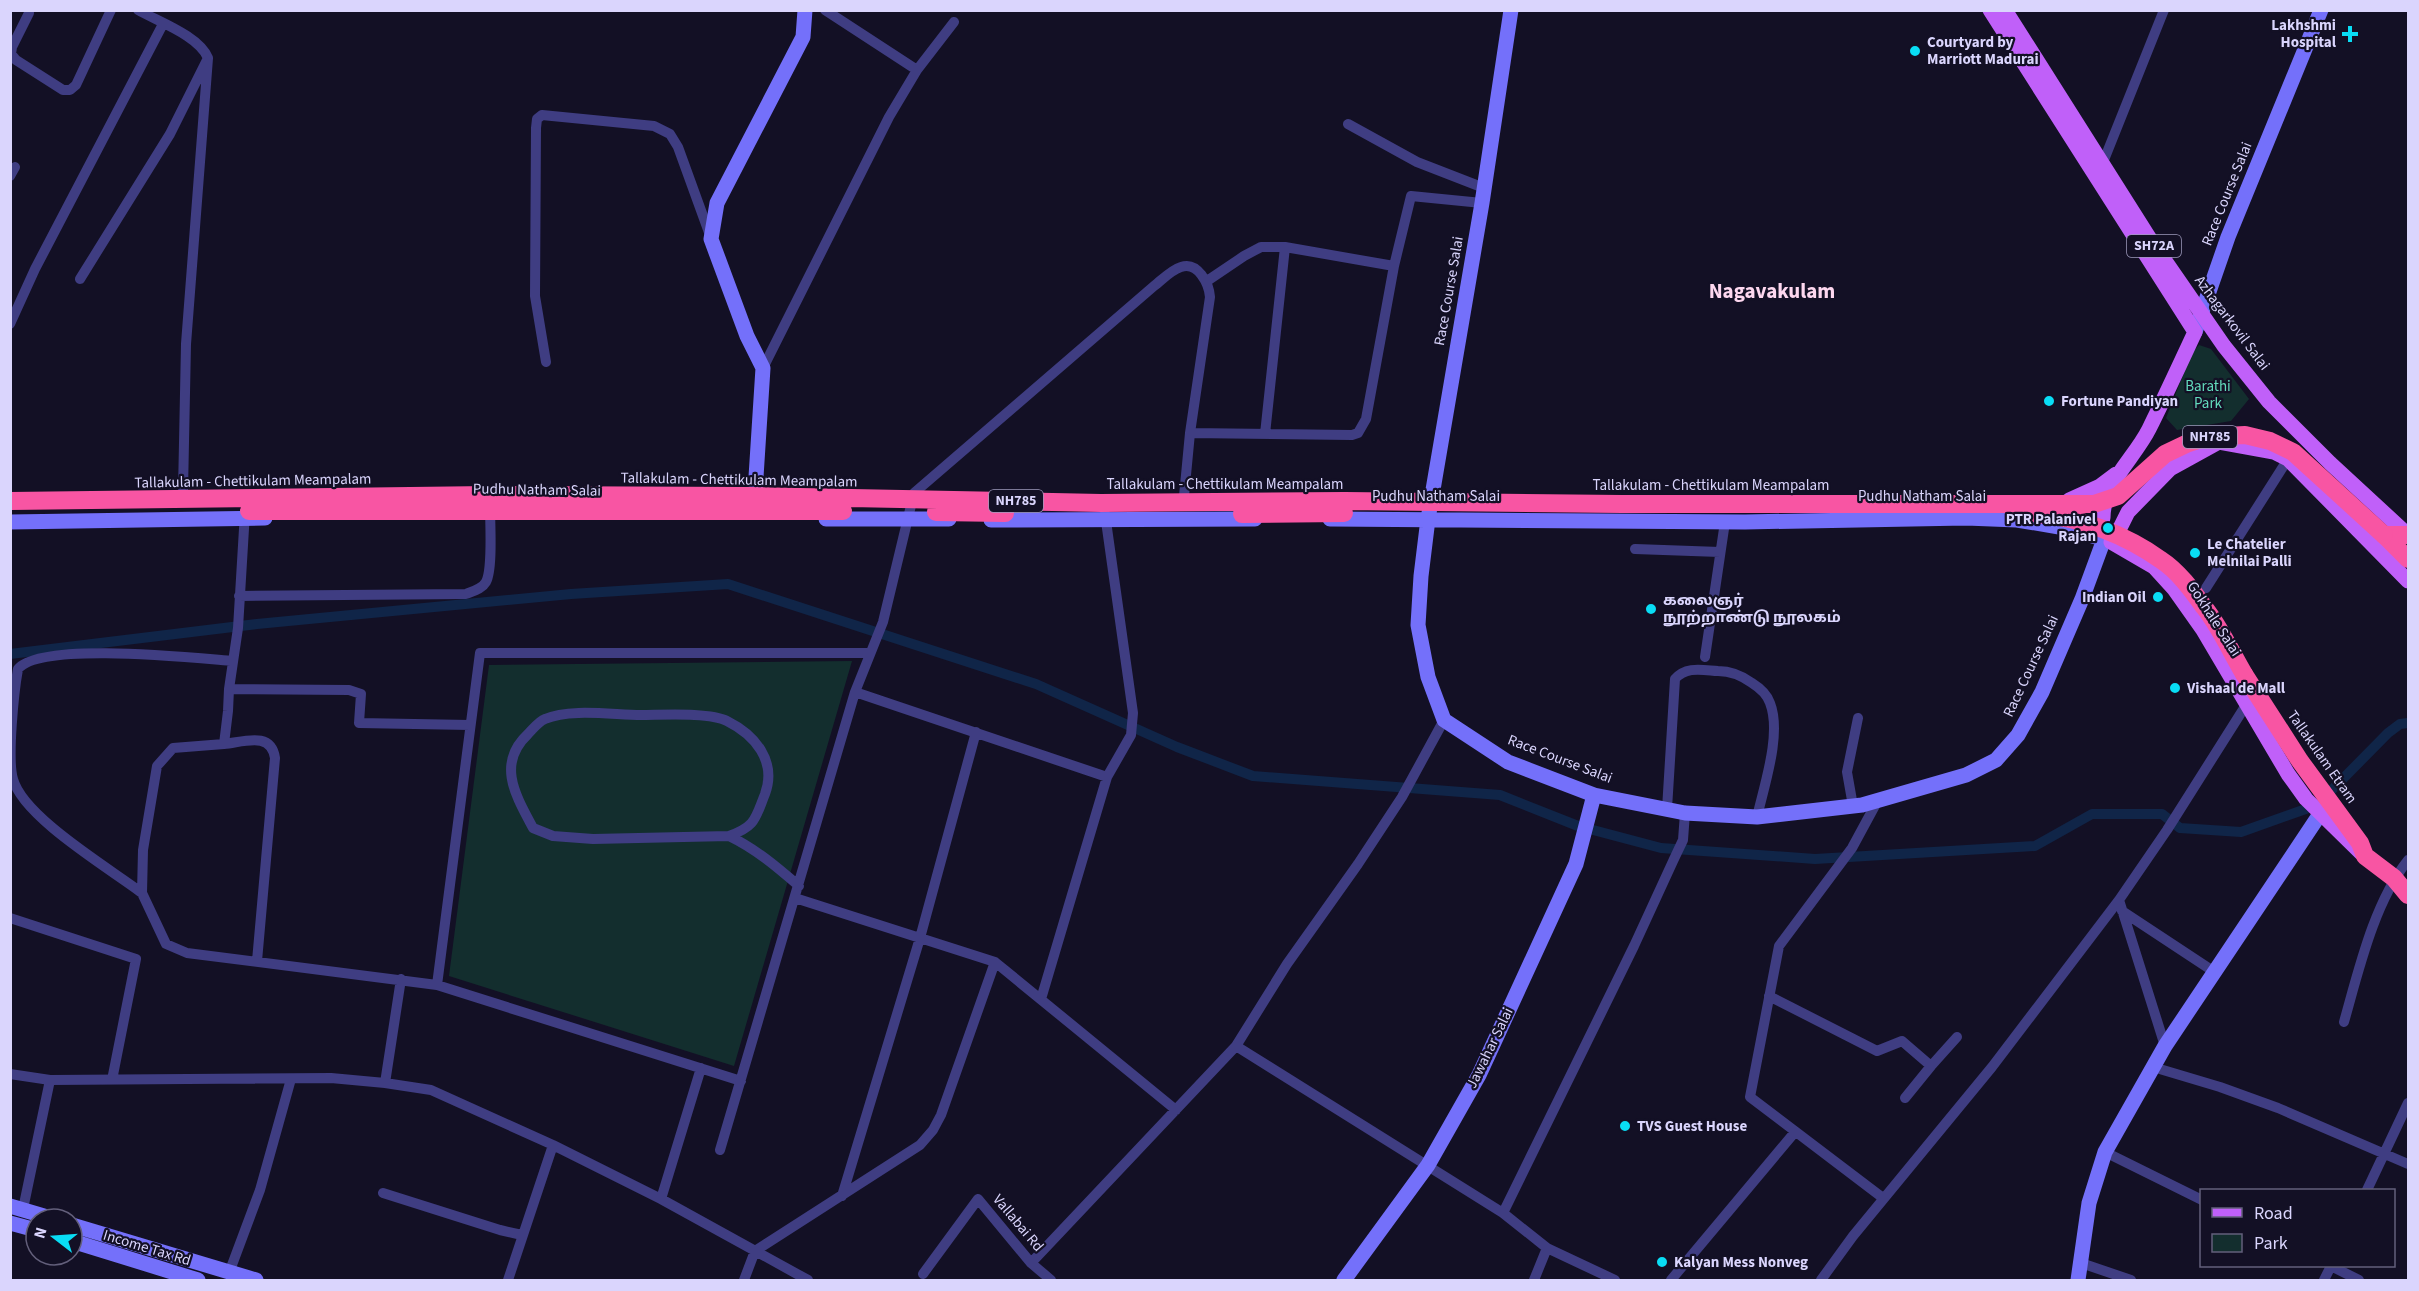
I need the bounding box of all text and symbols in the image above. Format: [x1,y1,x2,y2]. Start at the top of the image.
place label: Lakhshmi Hospital [2271,15,2337,53]
marker: Lakhshmi Hospital [2341,25,2359,43]
place label: Courtyard by Marriott Madurai [1927,32,2039,70]
marker: Courtyard by Marriott Madurai [1908,44,1922,58]
street label: Race Course Salai [2197,139,2257,249]
street label: Race Course Salai [1429,235,1469,347]
road number: SH72A [2127,235,2181,257]
street label: Azhagarkovil Salai [2189,271,2275,375]
district label: Nagavakulam [1709,276,1835,306]
park label: Barathi Park [2185,376,2231,414]
place label: Fortune Pandiyan [2061,391,2178,412]
marker: Fortune Pandiyan [2042,394,2056,408]
road number: NH785 [2183,426,2237,448]
street label: Tallakulam - Chettikulam Meampalam [620,467,858,493]
street label: Tallakulam - Chettikulam Meampalam [134,468,372,494]
street label: Tallakulam - Chettikulam Meampalam [1107,474,1343,495]
street label: Tallakulam - Chettikulam Meampalam [1593,475,1829,496]
street label: Pudhu Natham Salai [473,478,601,502]
street label: Pudhu Natham Salai [1372,486,1500,507]
street label: Pudhu Natham Salai [1858,486,1986,507]
road number: NH785 [989,490,1043,512]
place label: PTR Palanivel Rajan [2006,509,2097,547]
marker: PTR Palanivel Rajan [2101,521,2115,535]
place label: Le Chatelier Melnilai Palli [2207,534,2292,572]
marker: Le Chatelier Melnilai Palli [2188,546,2202,560]
street label: Gokhale Salai [2182,577,2246,661]
place label: Indian Oil [2082,587,2147,608]
place label: கலைஞர் நூற்றாண்டு நூலகம் [1663,590,1841,628]
marker: Indian Oil [2151,590,2165,604]
marker: கலைஞர் நூற்றாண்டு நூலகம் [1644,602,1658,616]
street label: Race Course Salai [1998,612,2064,720]
place label: Vishaal de Mall [2186,678,2286,699]
marker: Vishaal de Mall [2168,681,2182,695]
street label: Tallakulam Etram [2282,706,2362,808]
street label: Race Course Salai [1505,729,1615,789]
street label: Jawahar Salai [1461,1004,1519,1092]
place label: TVS Guest House [1637,1116,1747,1137]
marker: TVS Guest House [1618,1119,1632,1133]
legend [2200,1189,2395,1267]
street label: Vallabai Rd [988,1190,1048,1256]
text: Road [2254,1201,2293,1226]
north arrow [24,1207,84,1267]
text: N [29,1225,53,1241]
street label: Income Tax Rd [101,1225,193,1271]
text: Park [2254,1231,2288,1256]
place label: Kalyan Mess Nonveg [1674,1252,1808,1273]
marker: Kalyan Mess Nonveg [1655,1255,1669,1269]

